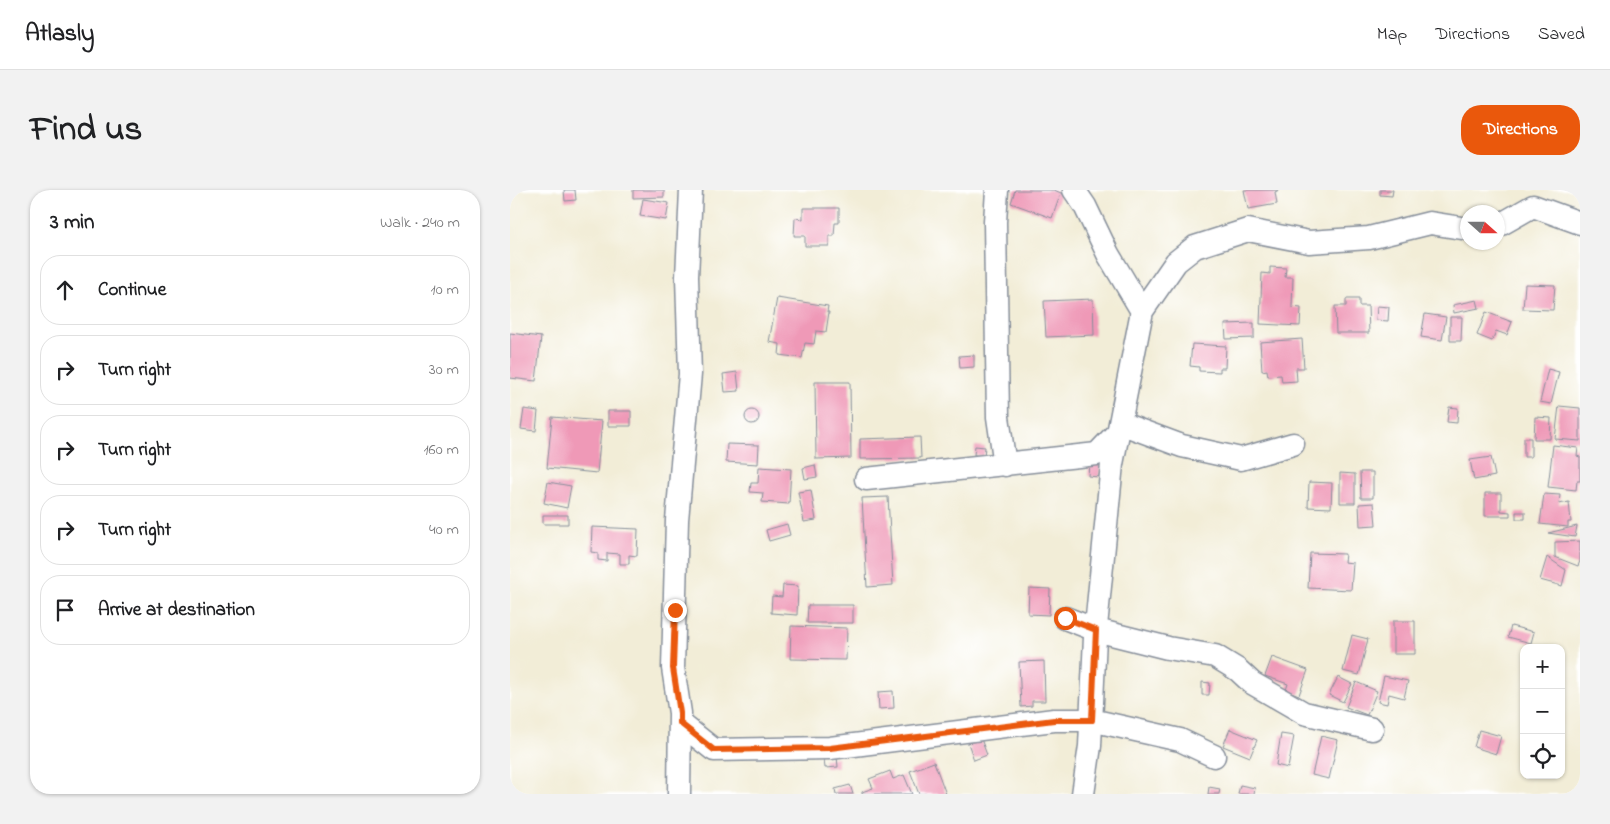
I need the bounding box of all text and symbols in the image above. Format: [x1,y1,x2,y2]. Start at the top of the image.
text: Atlasly [25,17,94,52]
text: Map [1377,22,1407,48]
text: Directions [1435,22,1510,48]
text: Saved [1538,22,1585,48]
text: Find us [30,105,142,156]
button: Directions [1461,105,1580,155]
north arrow [1460,205,1505,250]
text: 3 min [50,208,94,238]
text: Walk · 240 m [380,211,460,235]
icon: ahead [51,276,79,304]
text: Continue [98,277,166,304]
text: 10 m [431,278,459,302]
icon: right [51,356,79,384]
text: Turn right [98,357,171,384]
text: 30 m [429,358,459,382]
icon: right [51,436,79,464]
text: Turn right [98,437,171,464]
text: 160 m [424,438,459,462]
icon: right [51,516,79,544]
text: Turn right [98,517,171,544]
text: 40 m [429,518,459,542]
icon: arrive [51,596,79,624]
text: Arrive at destination [98,597,255,624]
route end [664,599,687,622]
route start [1054,607,1077,630]
map controls [1520,644,1565,779]
button: + [1520,644,1565,689]
button: − [1520,689,1565,734]
button: locate [1520,734,1565,779]

